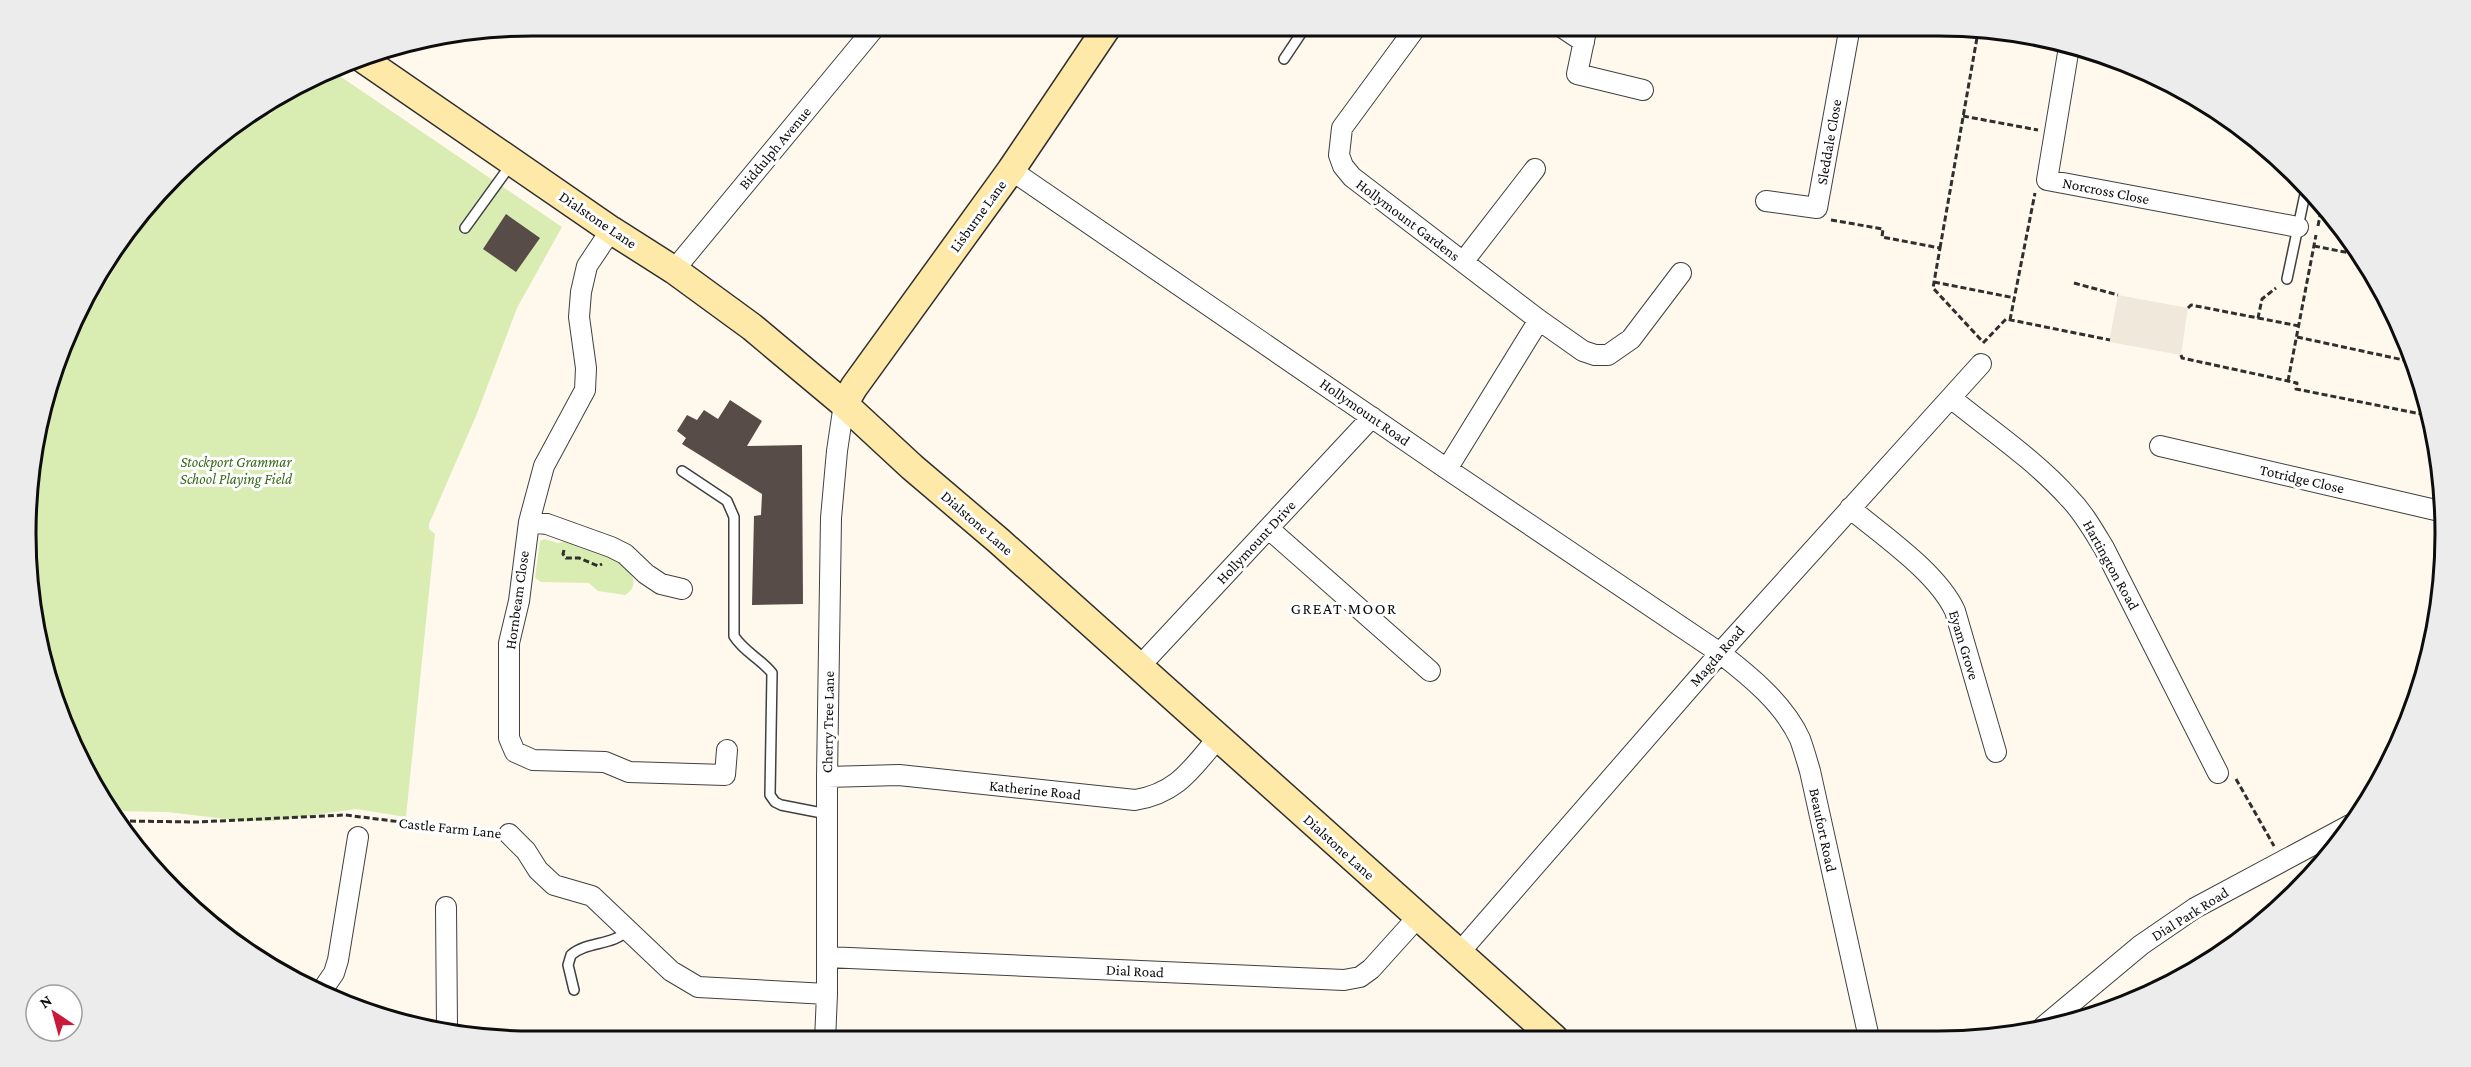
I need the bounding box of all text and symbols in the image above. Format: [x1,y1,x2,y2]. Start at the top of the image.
street label: Sleddale Close [1814,98,1844,186]
street label: Biddulph Avenue [736,103,815,193]
street label: Norcross Close [2061,175,2151,207]
street label: Hollymount Gardens [1353,176,1463,265]
street label: Lisburne Lane [947,177,1010,255]
street label: Dialstone Lane [556,188,640,252]
street label: Hollymount Road [1316,375,1413,450]
park label: Stockport Grammar School Playing Field [180,454,293,488]
street label: Totridge Close [2258,461,2346,498]
street label: Dialstone Lane [938,488,1016,559]
street label: Hollymount Drive [1213,497,1300,588]
street label: Hartington Road [2079,517,2142,613]
street label: Hornbeam Close [502,549,532,650]
district label: GREAT MOOR [1291,600,1397,617]
street label: Eyam Grove [1945,608,1982,682]
street label: Magda Road [1686,623,1748,690]
street label: Cherry Tree Lane [819,670,838,773]
street label: Katherine Road [988,777,1082,803]
street label: Beaufort Road [1806,787,1840,873]
street label: Dialstone Lane [1300,811,1378,883]
street label: Castle Farm Lane [398,815,503,841]
street label: Dial Park Road [2149,884,2231,944]
street label: Dial Road [1106,961,1164,981]
north arrow [24,983,84,1043]
text: N [36,991,55,1011]

